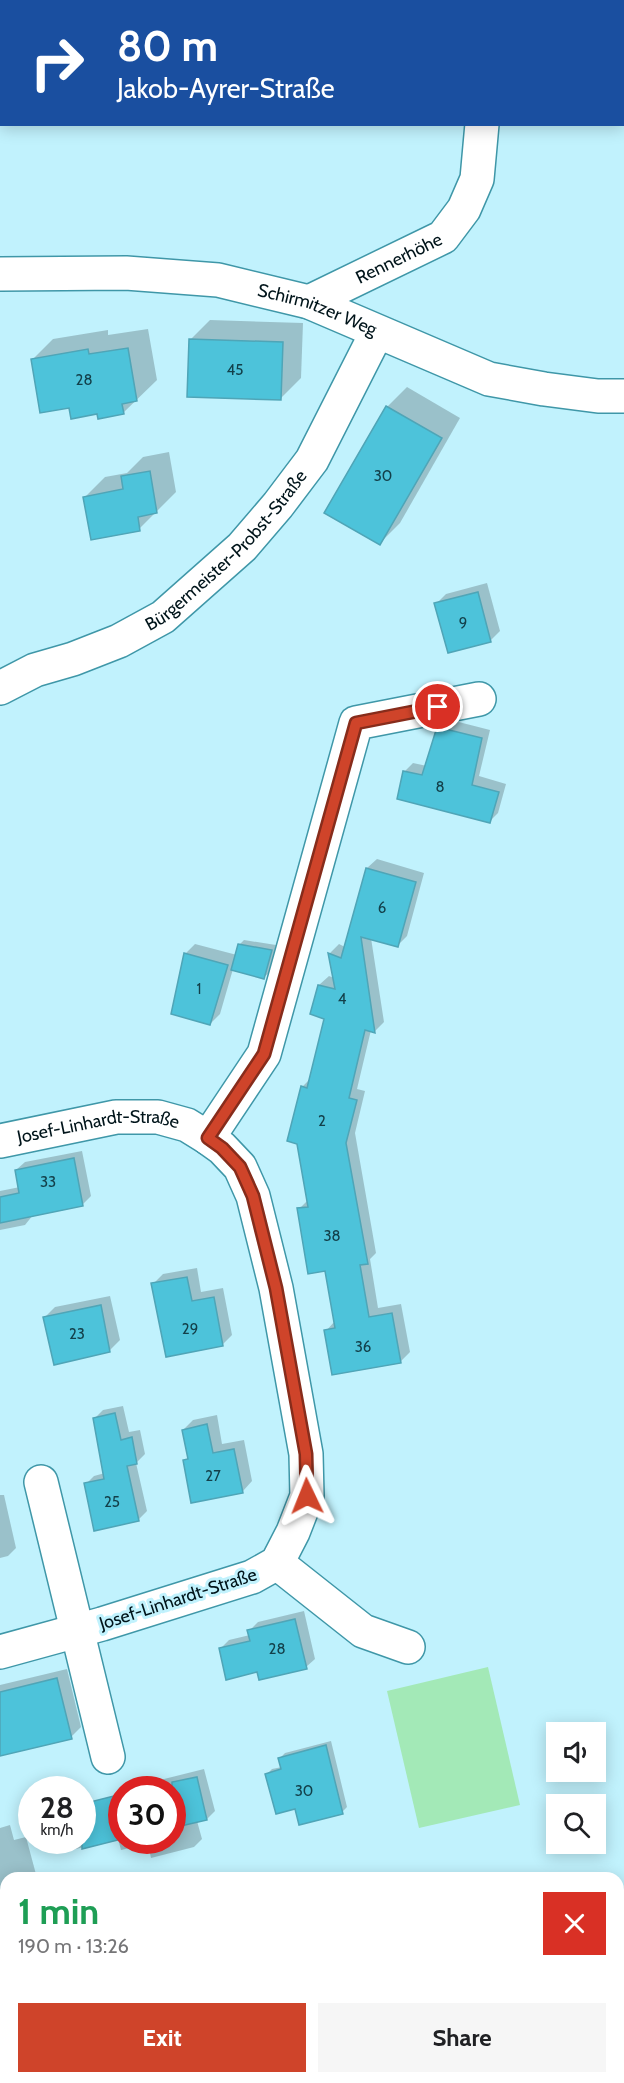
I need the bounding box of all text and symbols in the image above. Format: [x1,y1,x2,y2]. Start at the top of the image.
text: 80 m [117,20,218,72]
icon: right [18,24,96,102]
text: Jakob-Ayrer-Straße [117,72,335,105]
street label: Rennerhöhe [352,228,446,289]
street label: Schirmitzer Weg [255,279,381,341]
house number: 45 [227,361,243,379]
house number: 28 [76,371,92,389]
street label: Bürgermeister-Probst-Straße [141,466,311,636]
house number: 30 [374,467,392,485]
house number: 9 [459,614,467,632]
pin [412,681,463,732]
icon: arrive [421,690,454,723]
house number: 8 [435,778,445,796]
house number: 6 [378,899,386,917]
house number: 1 [197,980,201,998]
house number: 4 [338,990,347,1008]
street label: Josef-Linhardt-Straße [14,1106,182,1148]
house number: 2 [318,1112,326,1130]
house number: 33 [40,1173,56,1191]
house number: 38 [323,1227,341,1245]
house number: 29 [182,1320,198,1338]
house number: 23 [69,1325,85,1343]
house number: 36 [355,1338,371,1356]
position arrow [275,1464,339,1528]
house number: 27 [205,1467,221,1485]
house number: 25 [104,1493,120,1511]
street label: Josef-Linhardt-Straße [96,1563,260,1635]
house number: 28 [269,1640,285,1658]
map controls [546,1722,606,1854]
button: sound [546,1722,606,1782]
speed limit sign: 30 [108,1776,186,1854]
house number: 30 [295,1782,313,1800]
text: 28 [40,1789,74,1826]
button: search [546,1794,606,1854]
text: km/h [41,1821,73,1839]
text: 1 min [18,1889,99,1933]
button: close [543,1892,606,1955]
text: 190 m · 13:26 [18,1934,129,1958]
button: Exit [18,2003,306,2072]
button: Share [318,2003,606,2072]

